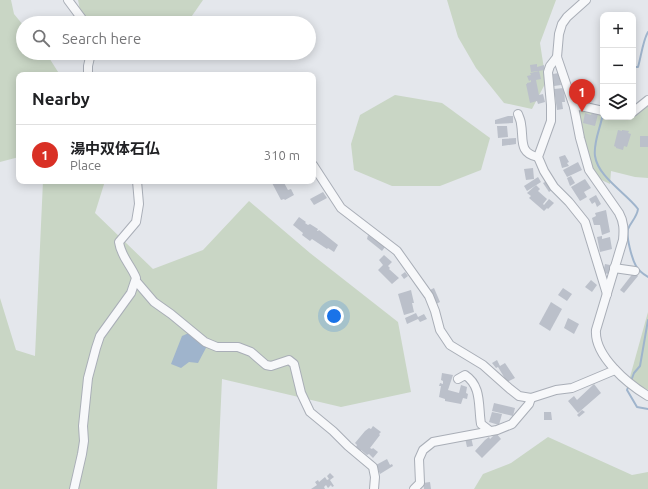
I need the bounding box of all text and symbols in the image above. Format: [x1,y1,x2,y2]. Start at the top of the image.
map controls [600,12,636,120]
button: + [600,12,636,48]
search box [16,16,316,60]
icon: search [30,27,52,49]
text: Search here [62,30,141,47]
button: − [600,48,636,84]
pin: 1 [569,79,595,112]
button: layers [600,84,636,120]
text: Nearby [32,89,90,108]
text: 湯中双体石仏 [70,140,160,157]
text: 1 [41,148,49,162]
text: 310 m [264,148,300,162]
text: Place [70,158,101,172]
your location [324,306,344,326]

